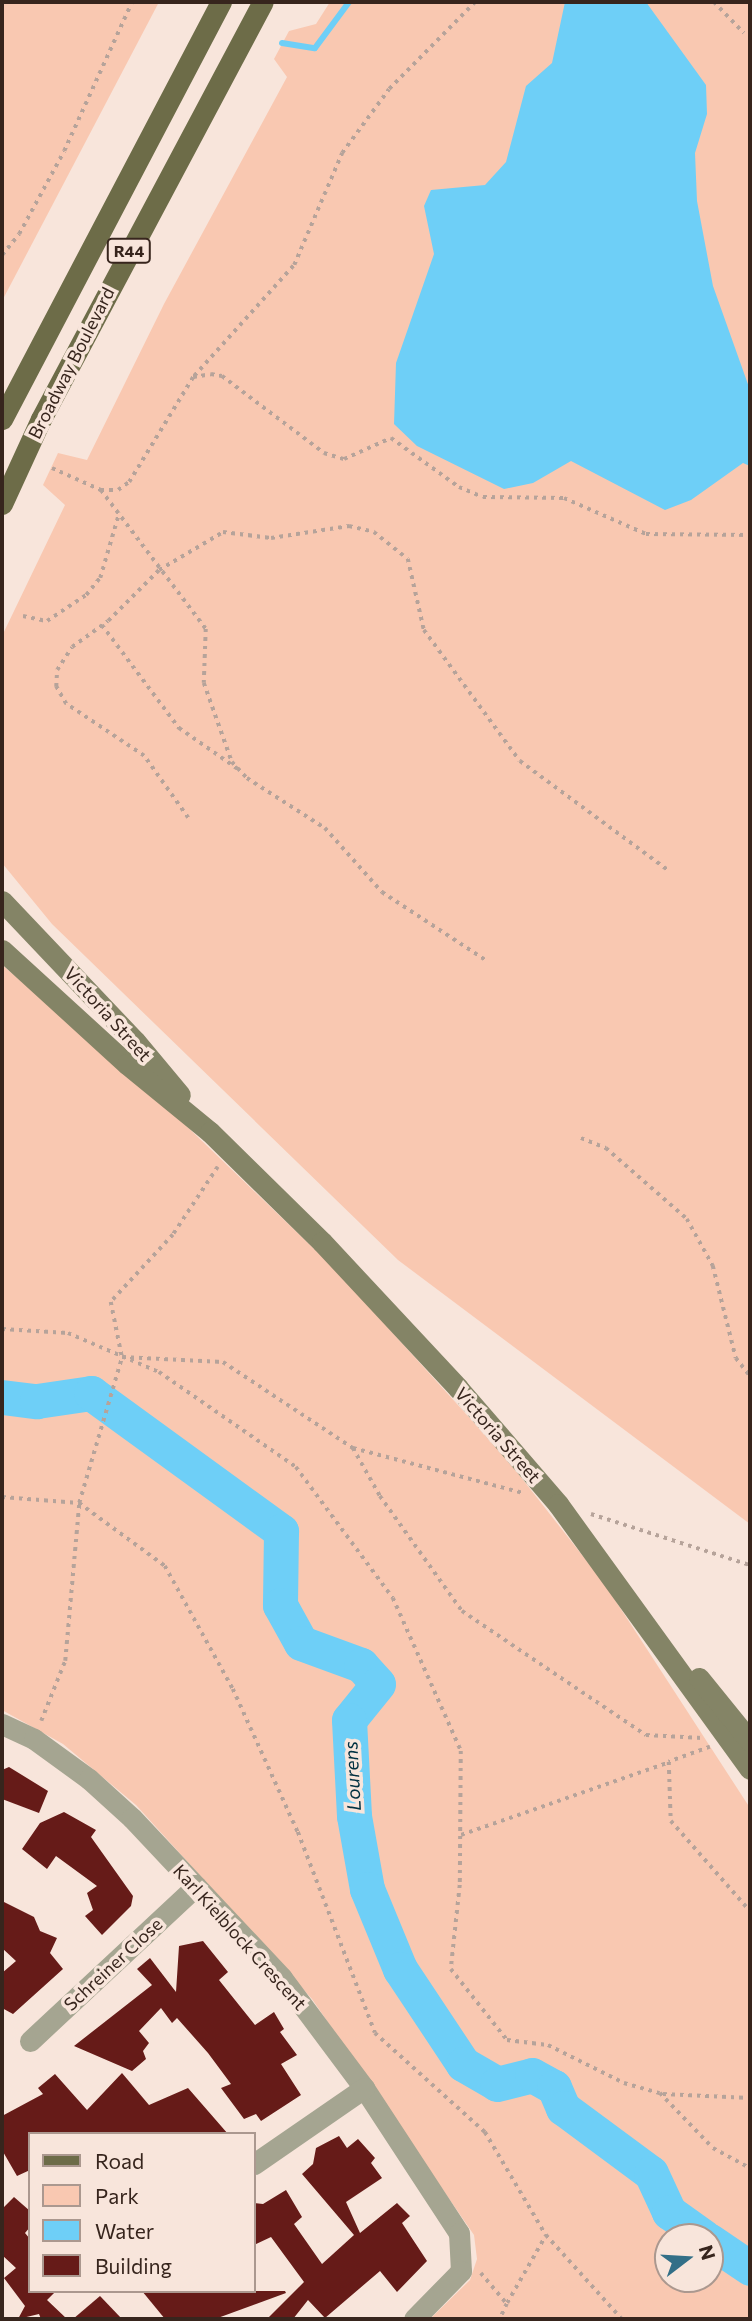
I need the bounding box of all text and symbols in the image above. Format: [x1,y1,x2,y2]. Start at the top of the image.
road number: R44 [106,238,152,264]
street label: Broadway Boulevard [23,284,119,442]
street label: Victoria Street [60,962,156,1066]
street label: Victoria Street [451,1383,545,1487]
water label: Lourens [339,1741,365,1811]
street label: Karl Kielblock Crescent [169,1860,311,2014]
street label: Schreiner Close [59,1913,167,2015]
legend [28,2132,256,2293]
text: Road [95,2148,144,2173]
text: Park [95,2183,139,2208]
text: Water [95,2218,154,2243]
north arrow [654,2223,724,2293]
text: N [695,2242,721,2262]
text: Building [95,2253,172,2278]

